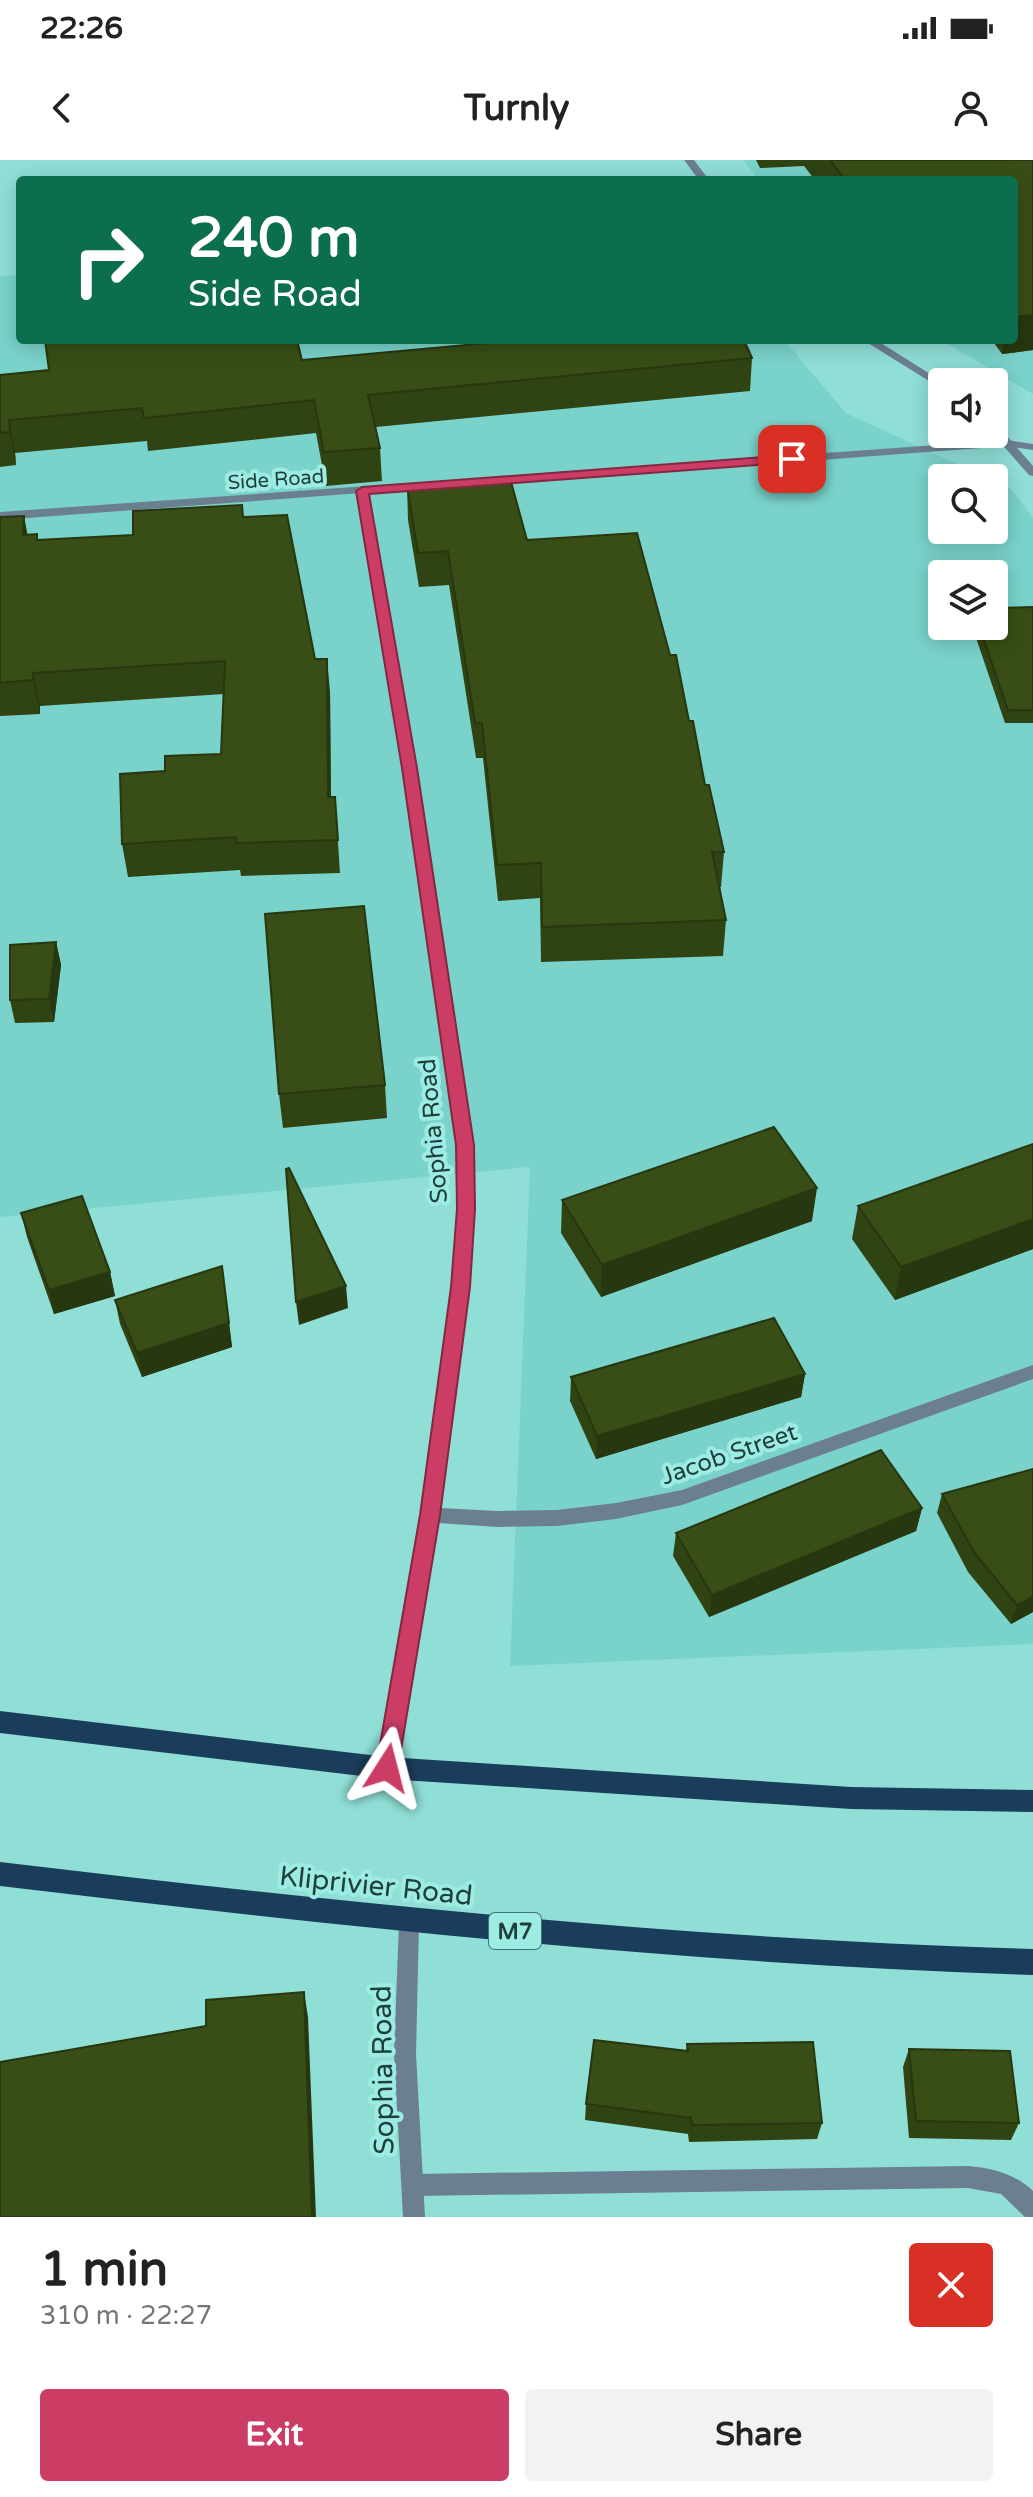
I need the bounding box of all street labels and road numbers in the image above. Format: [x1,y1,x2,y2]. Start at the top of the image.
street label: Side Road [227,465,325,495]
street label: Sophia Road [413,1057,454,1205]
street label: Jacob Street [657,1418,801,1491]
street label: Kliprivier Road [278,1859,474,1913]
road number: M7 [489,1913,541,1949]
street label: Sophia Road [365,1985,401,2155]

